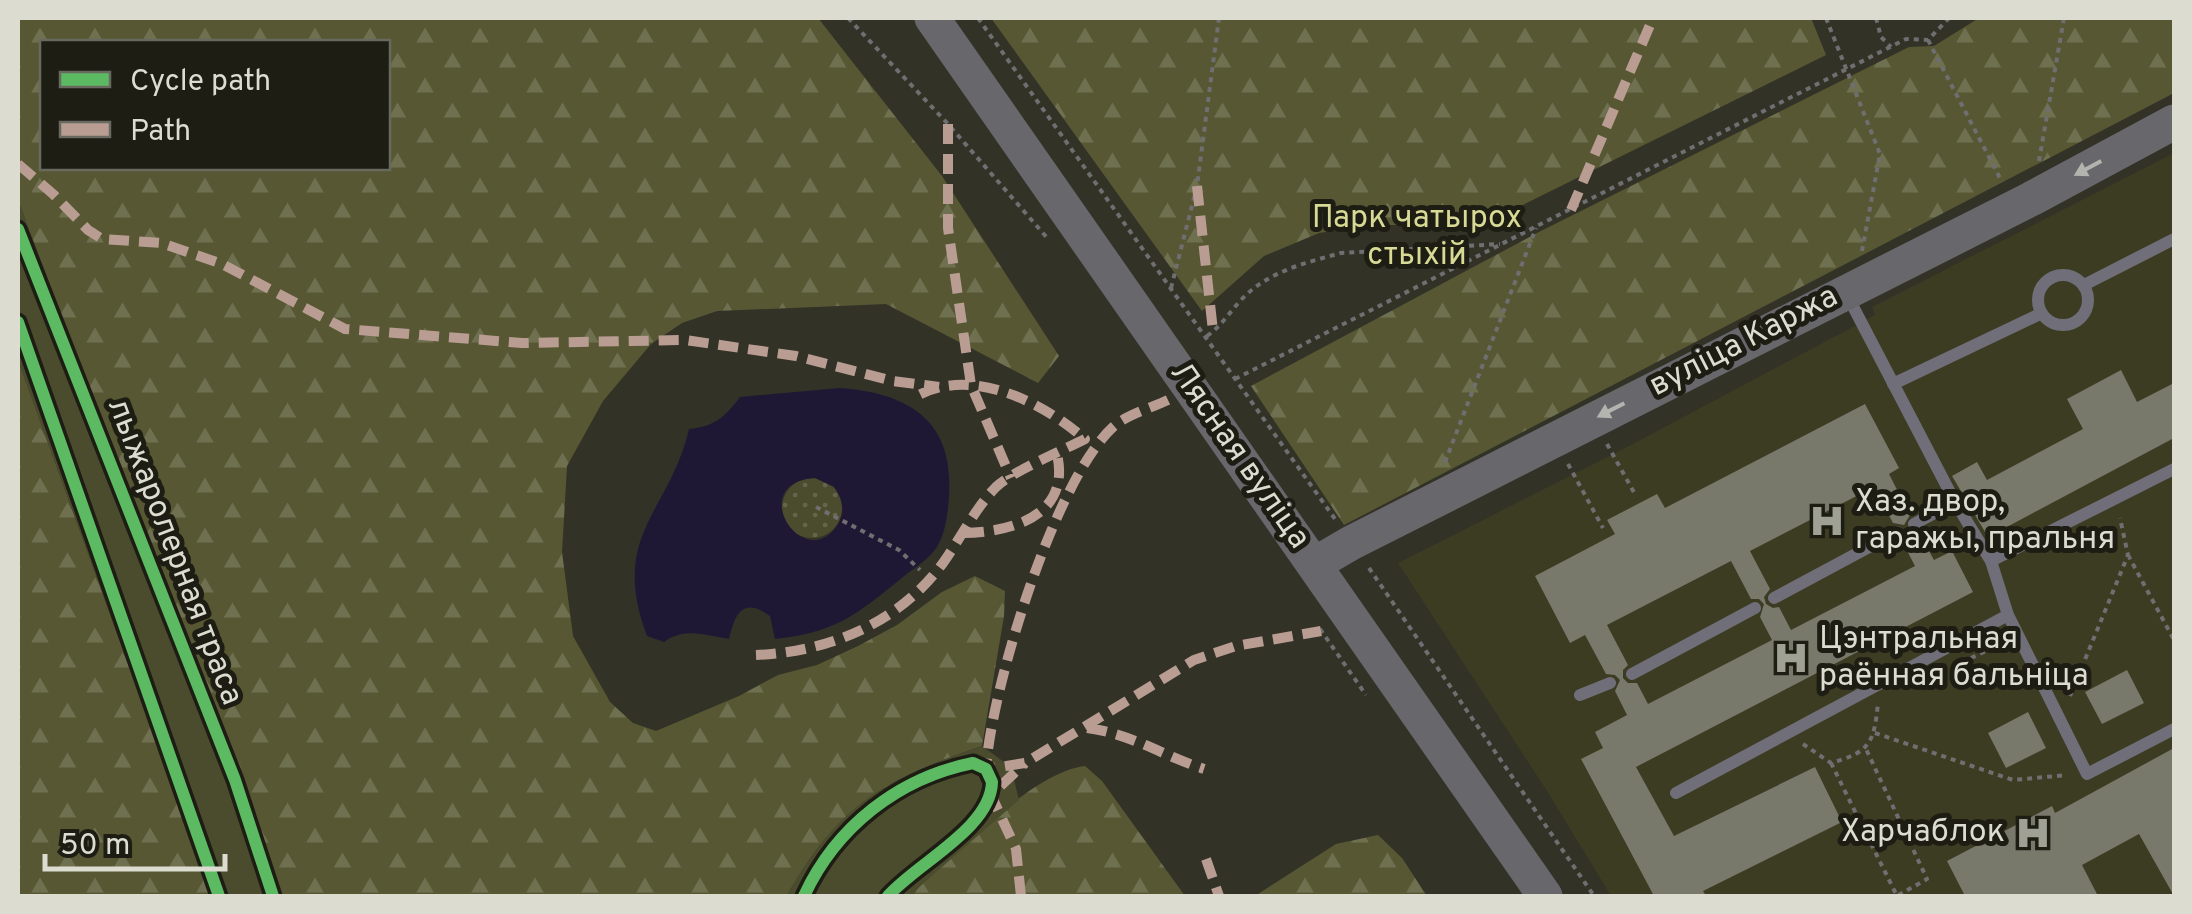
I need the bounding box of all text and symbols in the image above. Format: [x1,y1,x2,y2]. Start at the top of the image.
legend [40,40,390,170]
text: Cycle path [130,64,271,101]
text: Path [130,114,191,151]
one-way arrow [2074,160,2103,177]
park label: Парк чатырох стыхій [1312,199,1522,276]
street label: вуліца Каржа [1643,277,1845,407]
street label: Лясная вуліца [1160,355,1318,557]
street label: лыжаролерная траса [97,393,251,711]
one-way arrow [1597,401,1626,418]
place label: Хаз. двор, гаражы, пральня [1855,483,2115,560]
hospital icon: Хаз. двор, гаражы, пральня [1808,502,1846,540]
place label: Цэнтральная раённая бальніца [1819,620,2089,697]
hospital icon: Цэнтральная раённая бальніца [1772,639,1810,677]
scale bar [45,809,225,871]
place label: Харчаблок [1841,813,2005,853]
hospital icon: Харчаблок [2014,814,2052,852]
text: 50 m [60,828,130,865]

